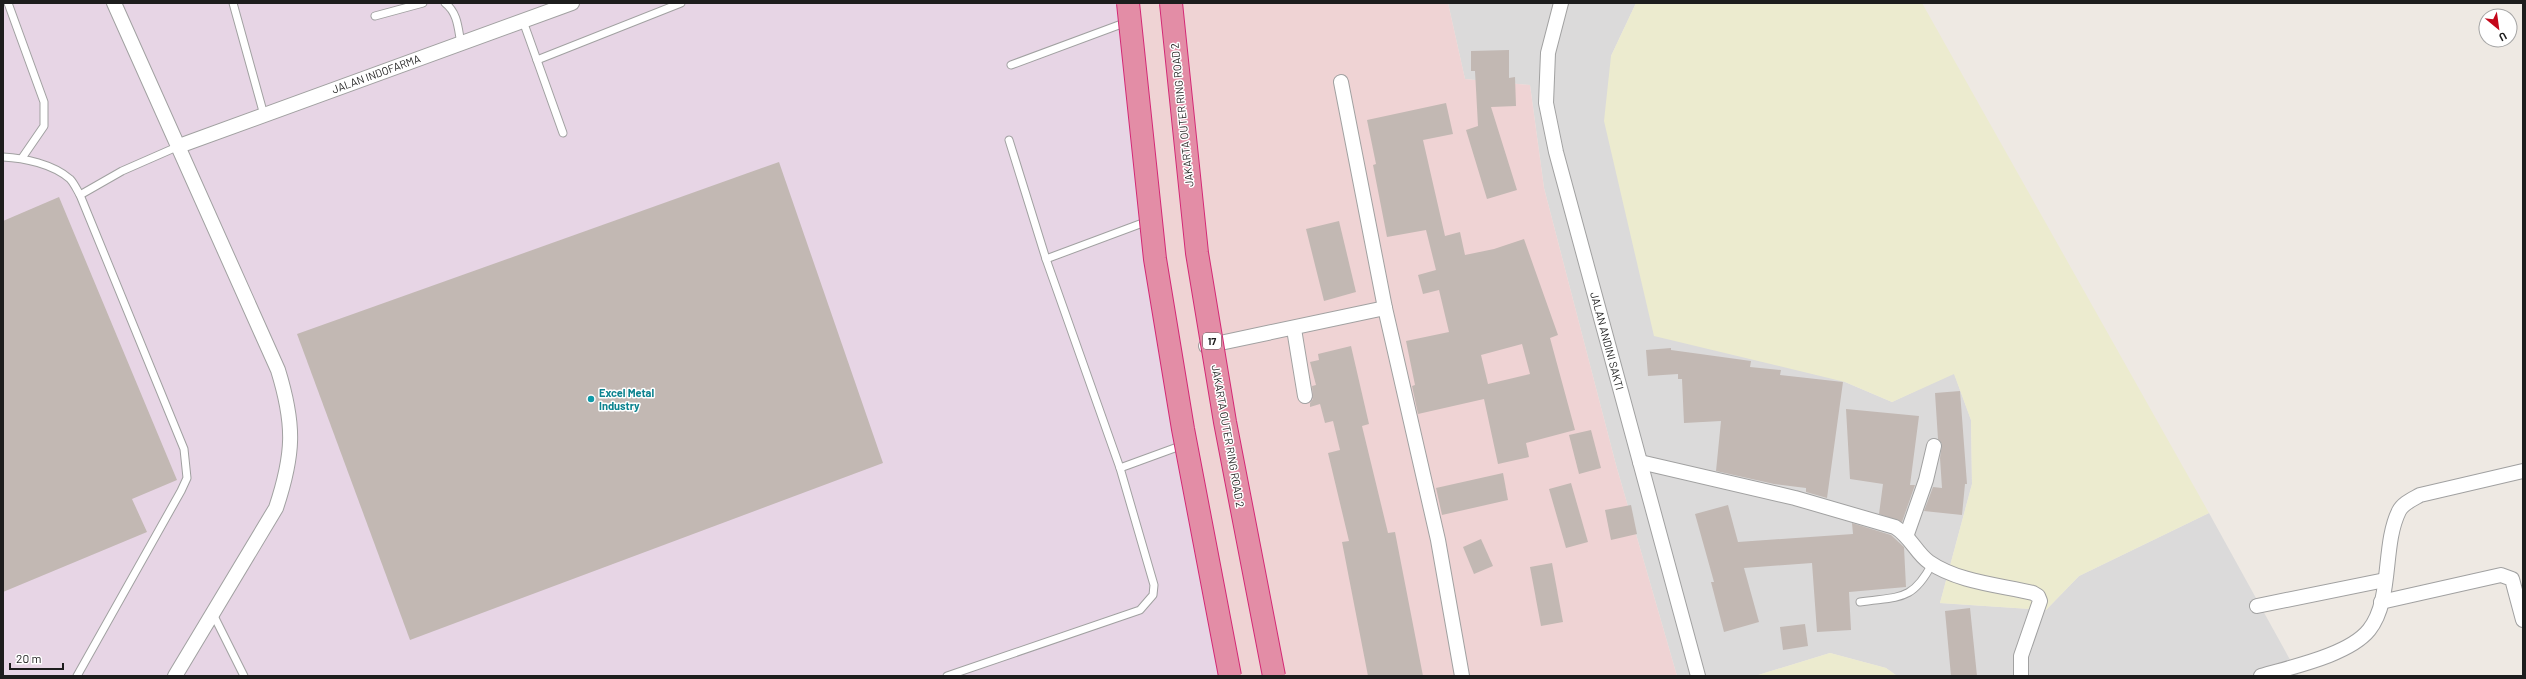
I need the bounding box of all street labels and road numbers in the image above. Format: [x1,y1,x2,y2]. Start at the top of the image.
street label: JAKARTA OUTER RING ROAD 2 [1167,42,1196,188]
street label: JALAN INDOFARMA [330,51,422,96]
street label: JALAN ANDINI SAKTI [1588,290,1627,391]
road number: 17 [1203,333,1221,349]
street label: JAKARTA OUTER RING ROAD 2 [1210,363,1247,508]

